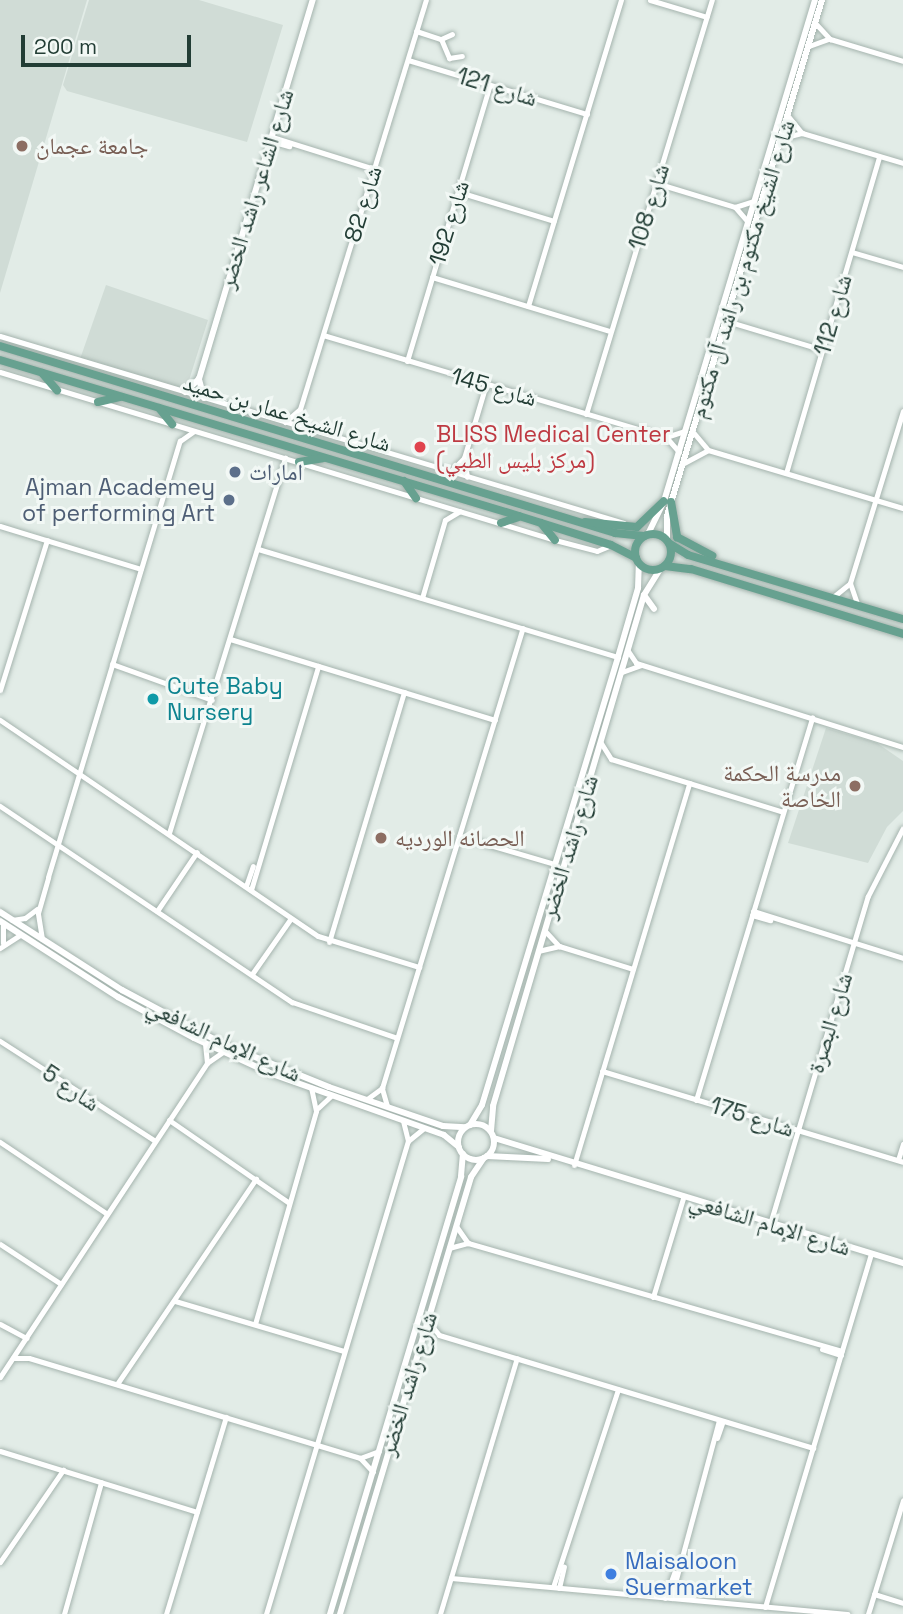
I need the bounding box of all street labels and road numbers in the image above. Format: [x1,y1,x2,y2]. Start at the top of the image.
street label: شارع 121 [453,62,541,112]
street label: شارع الشاعر راشد الخضر [213,86,299,292]
street label: شارع الشيخ مكتوم بن راشد آل مكتوم [683,117,801,421]
street label: شارع 108 [623,161,675,253]
street label: شارع 82 [338,163,388,245]
street label: شارع 192 [423,177,475,269]
street label: شارع 112 [808,271,858,359]
street label: شارع 145 [448,362,540,412]
street label: شارع الشيخ عمار بن حميد [180,368,394,458]
street label: شارع راشد الخضر [534,772,604,922]
street label: شارع البصرة [802,970,858,1076]
street label: شارع الإمام الشافعي [143,992,305,1088]
street label: شارع 5 [37,1059,105,1117]
street label: شارع 175 [707,1091,797,1143]
street label: شارع الإمام الشافعي [686,1186,854,1262]
street label: شارع راشد الخضر [373,1309,443,1459]

